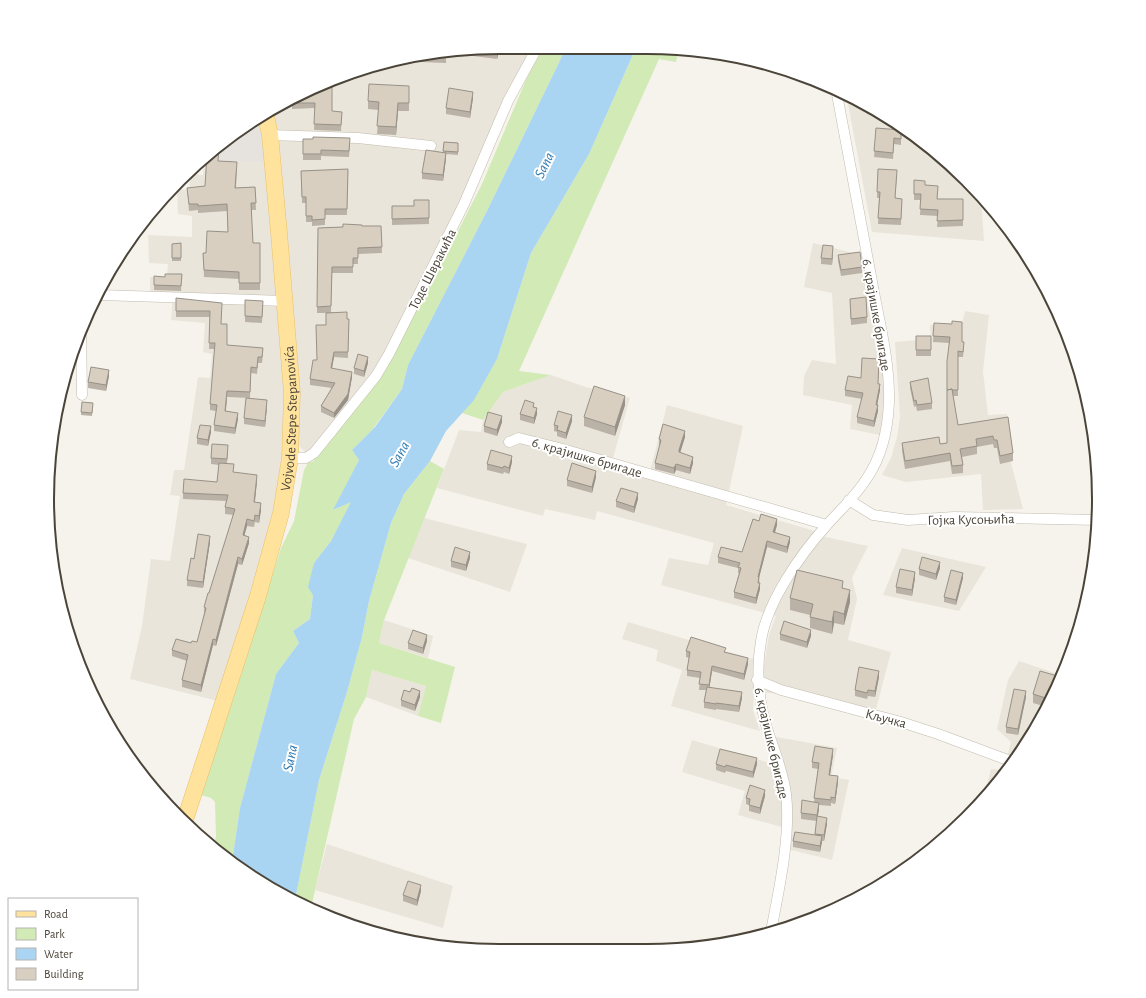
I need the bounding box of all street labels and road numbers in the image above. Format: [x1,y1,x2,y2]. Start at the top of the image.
street label: Тоде Швракића [407,226,459,312]
street label: 6. крајишке бригаде [859,258,893,372]
street label: Vojvode Stepe Stepanovića [279,345,300,492]
street label: 6. крајишке бригаде [530,436,643,480]
street label: Гојка Кусоњића [927,512,1015,528]
street label: 6. крајишке бригаде [751,686,791,800]
street label: Кључка [864,707,908,731]

